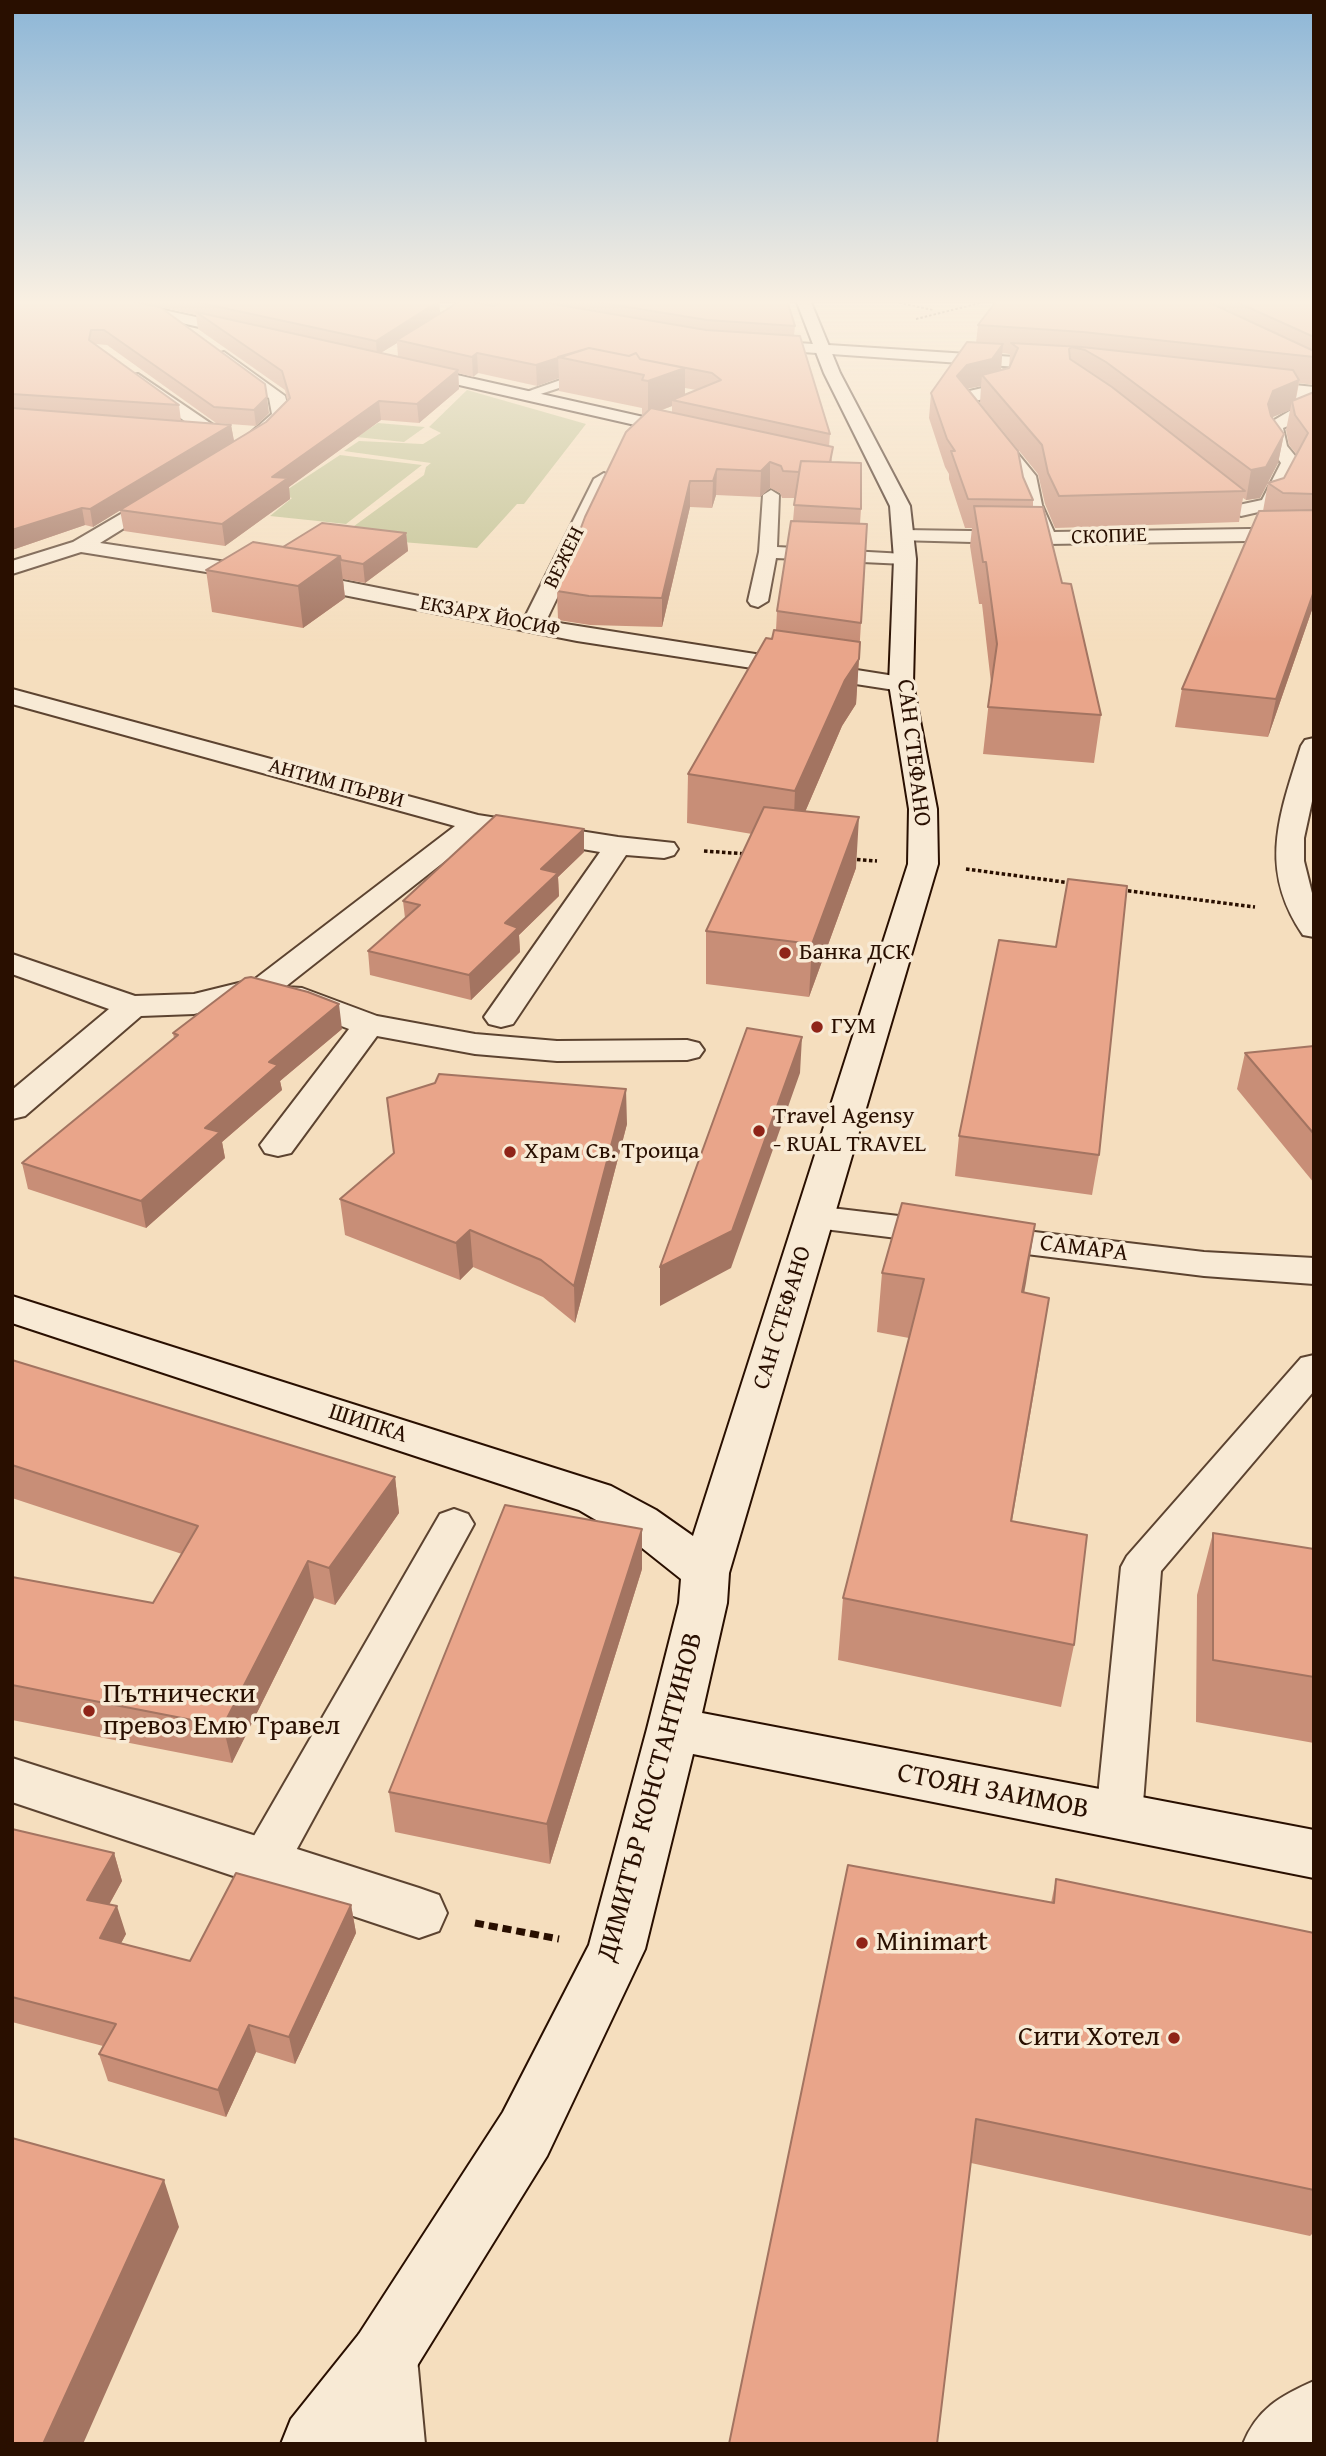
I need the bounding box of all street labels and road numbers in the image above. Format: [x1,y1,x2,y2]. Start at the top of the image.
street label: ВЕЖЕН [539,523,591,593]
street label: СКОПИЕ [1071,523,1147,551]
street label: ЕКЗАРХ ЙОСИФ [418,591,562,643]
street label: САН СТЕФАНО [890,678,936,828]
street label: АНТИМ ПЪРВИ [266,754,406,814]
street label: САМАРА [1038,1229,1130,1269]
street label: САН СТЕФАНО [748,1243,818,1393]
street label: ШИПКА [325,1398,411,1450]
street label: ДИМИТЪР КОНСТАНТИНОВ [591,1629,711,1965]
street label: СТОЯН ЗАИМОВ [894,1757,1092,1827]

